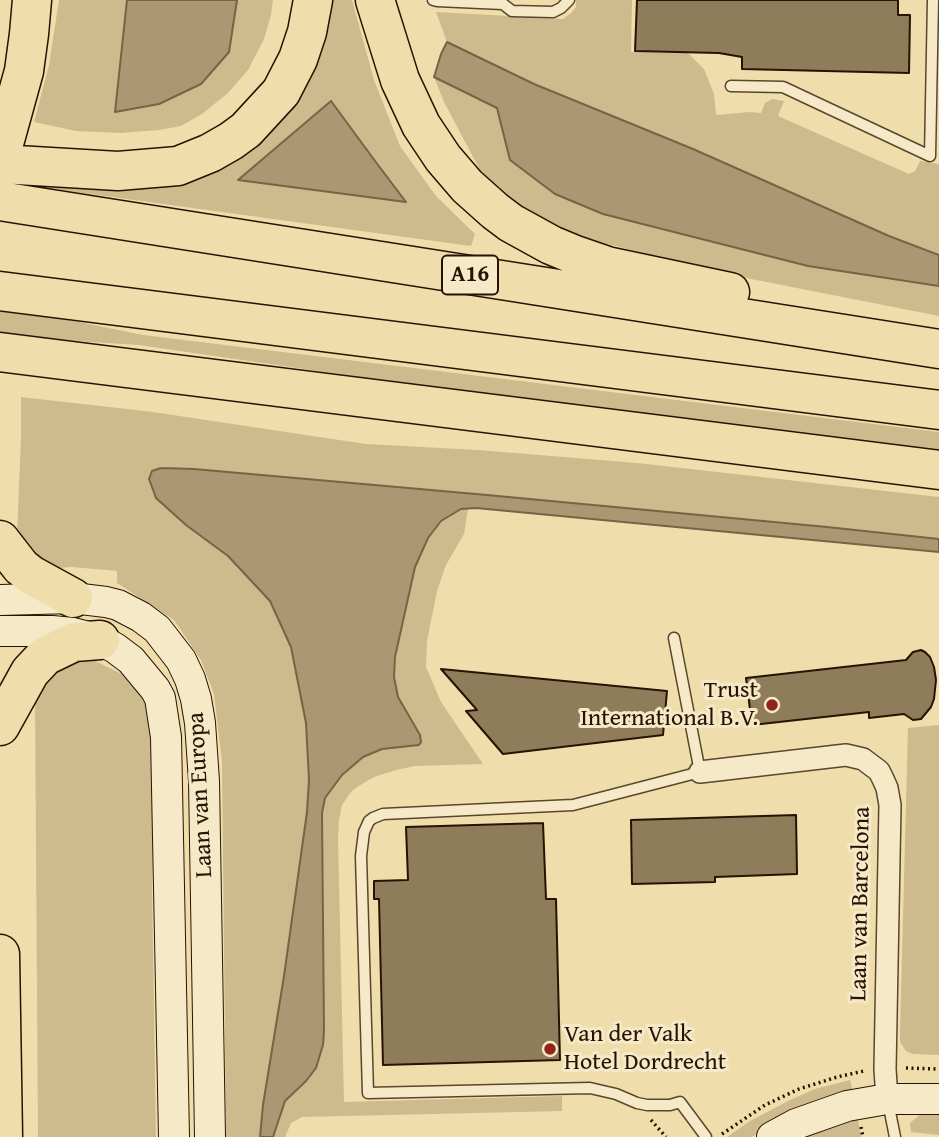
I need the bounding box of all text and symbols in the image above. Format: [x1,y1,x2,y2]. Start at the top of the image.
road number: A16 [442,256,498,294]
place label: Trust International B.V. [580,677,758,733]
marker: Trust International B.V. [764,697,780,713]
street label: Laan van Europa [182,711,220,879]
street label: Laan van Barcelona [845,806,877,1002]
place label: Van der Valk Hotel Dordrecht [564,1021,726,1077]
marker: Van der Valk Hotel Dordrecht [542,1041,558,1057]

